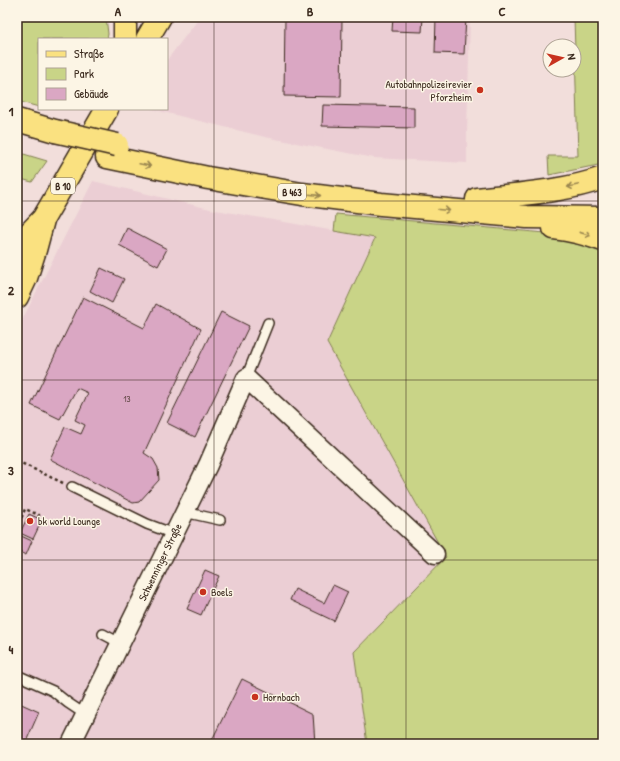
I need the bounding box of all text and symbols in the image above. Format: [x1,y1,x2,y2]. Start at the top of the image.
text: A [115,2,122,20]
text: B [307,2,314,20]
text: C [498,2,506,20]
legend [38,38,168,110]
north arrow [542,38,582,78]
text: Straße [74,45,104,62]
text: N [565,53,579,61]
text: Park [74,65,94,82]
place label: Autobahnpolizeirevier Pforzheim [385,77,473,104]
text: Gebäude [74,85,109,102]
marker: Autobahnpolizeirevier Pforzheim [475,85,485,95]
text: 1 [9,102,14,120]
one-way arrow [138,162,151,170]
road number: B 10 [51,178,75,194]
one-way arrow [567,183,580,191]
road number: B 463 [278,184,306,200]
one-way arrow [308,192,321,199]
one-way arrow [437,206,450,213]
one-way arrow [579,231,592,238]
text: 2 [8,281,15,299]
house number: 13 [123,393,131,405]
text: 3 [8,461,14,479]
place label: bk world Lounge [38,514,101,528]
marker: bk world Lounge [25,516,35,526]
street label: Schwenninger Straße [135,520,185,603]
place label: Boels [211,585,233,599]
marker: Boels [198,587,208,597]
text: 4 [9,640,14,658]
place label: Hornbach [263,690,300,704]
marker: Hornbach [250,692,260,702]

